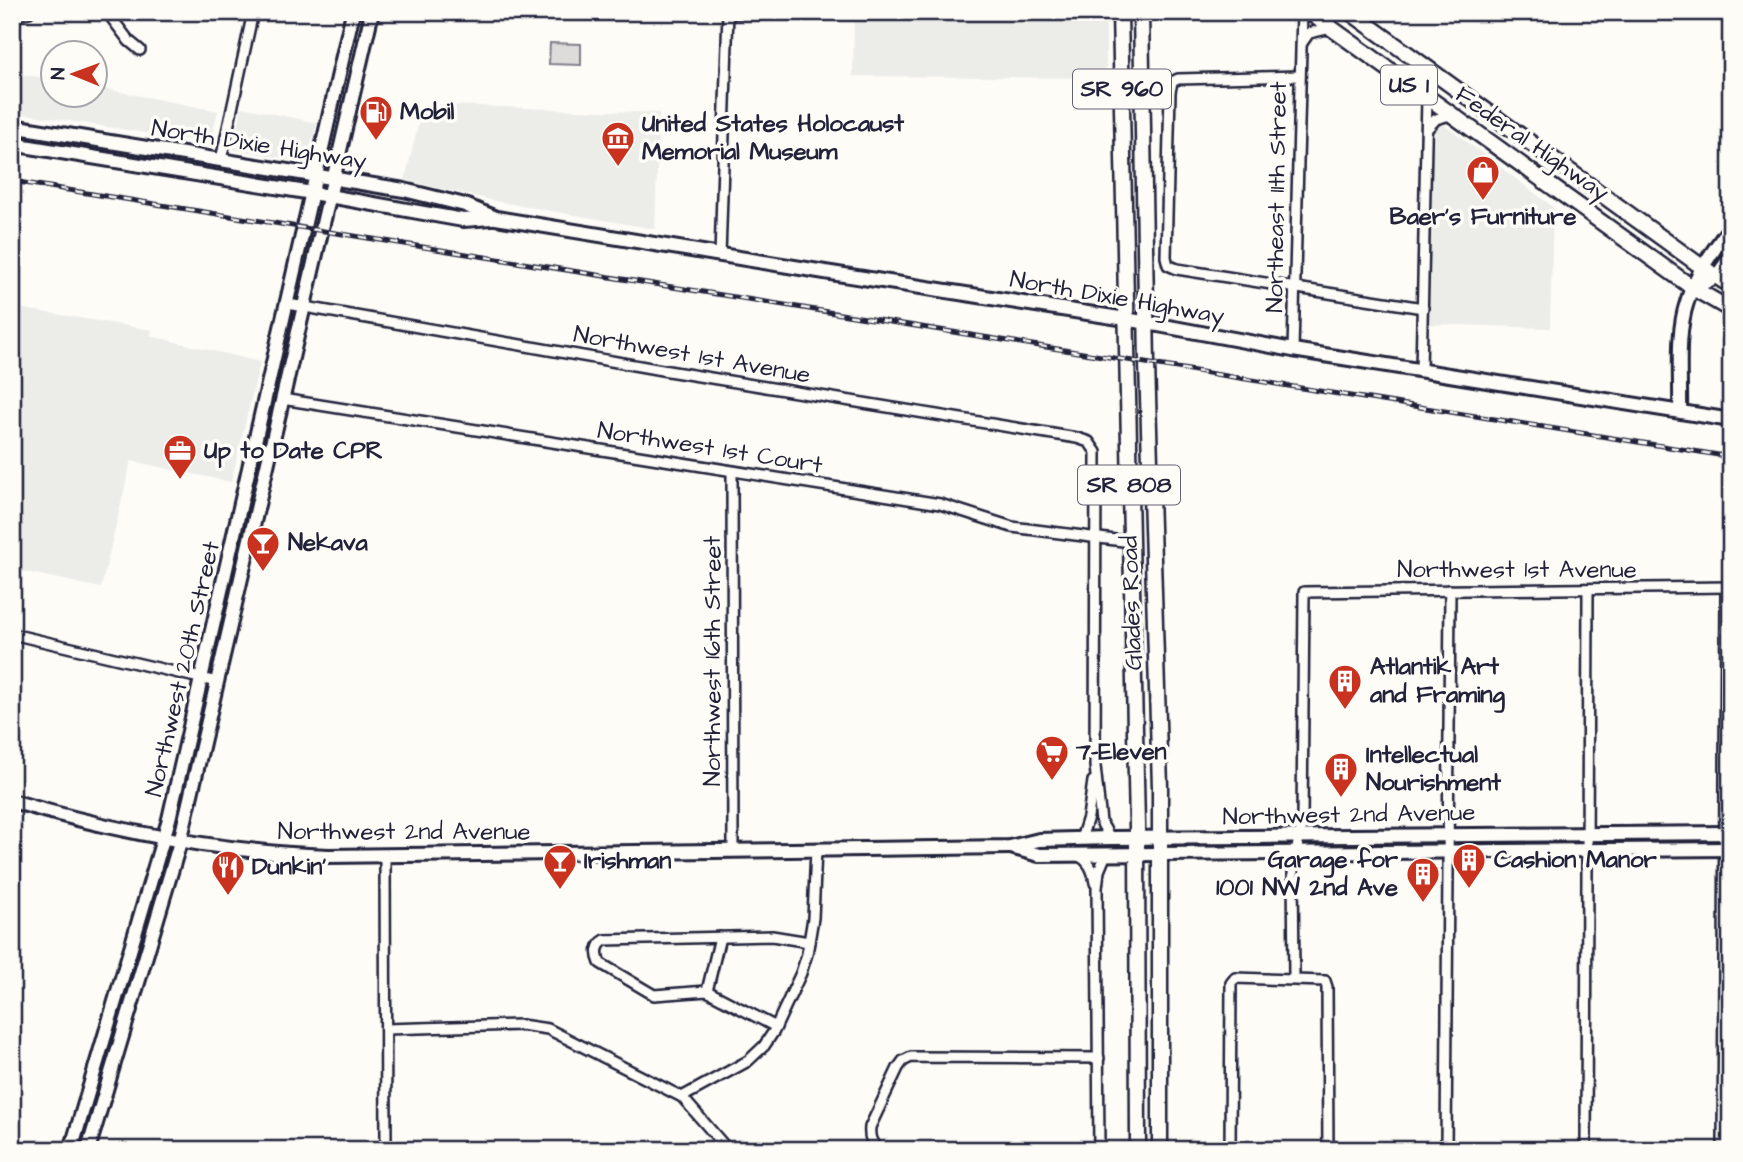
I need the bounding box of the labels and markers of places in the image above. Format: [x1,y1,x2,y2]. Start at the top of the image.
fuel station icon: Mobil [357,93,395,142]
place label: Mobil [400,95,454,129]
place label: United States Holocaust Memorial Museum [642,107,904,169]
museum icon: United States Holocaust Memorial Museum [599,119,637,168]
shop icon: Baer's Furniture [1464,153,1502,202]
place label: Baer's Furniture [1390,200,1576,234]
office icon: Up to Date CPR [161,432,199,481]
place label: Up to Date CPR [204,434,383,468]
bar icon: Nekava [244,524,282,573]
place label: Nekava [288,526,368,560]
place label: Atlantik Art and Framing [1369,650,1506,713]
building icon: Atlantik Art and Framing [1326,662,1364,711]
supermarket icon: 7-Eleven [1033,733,1071,782]
place label: 7-Eleven [1075,735,1167,769]
place label: Intellectual Nourishment [1366,738,1501,800]
building icon: Intellectual Nourishment [1322,750,1360,799]
building icon: Cashion Manor [1450,841,1488,890]
bar icon: Irishman [541,842,579,891]
place label: Garage for 1001 NW 2nd Ave [1216,843,1399,905]
place label: Cashion Manor [1494,843,1657,877]
place label: Irishman [584,844,671,878]
restaurant icon: Dunkin' [209,848,247,897]
place label: Dunkin' [252,850,326,884]
building icon: Garage for 1001 NW 2nd Ave [1404,855,1442,904]

